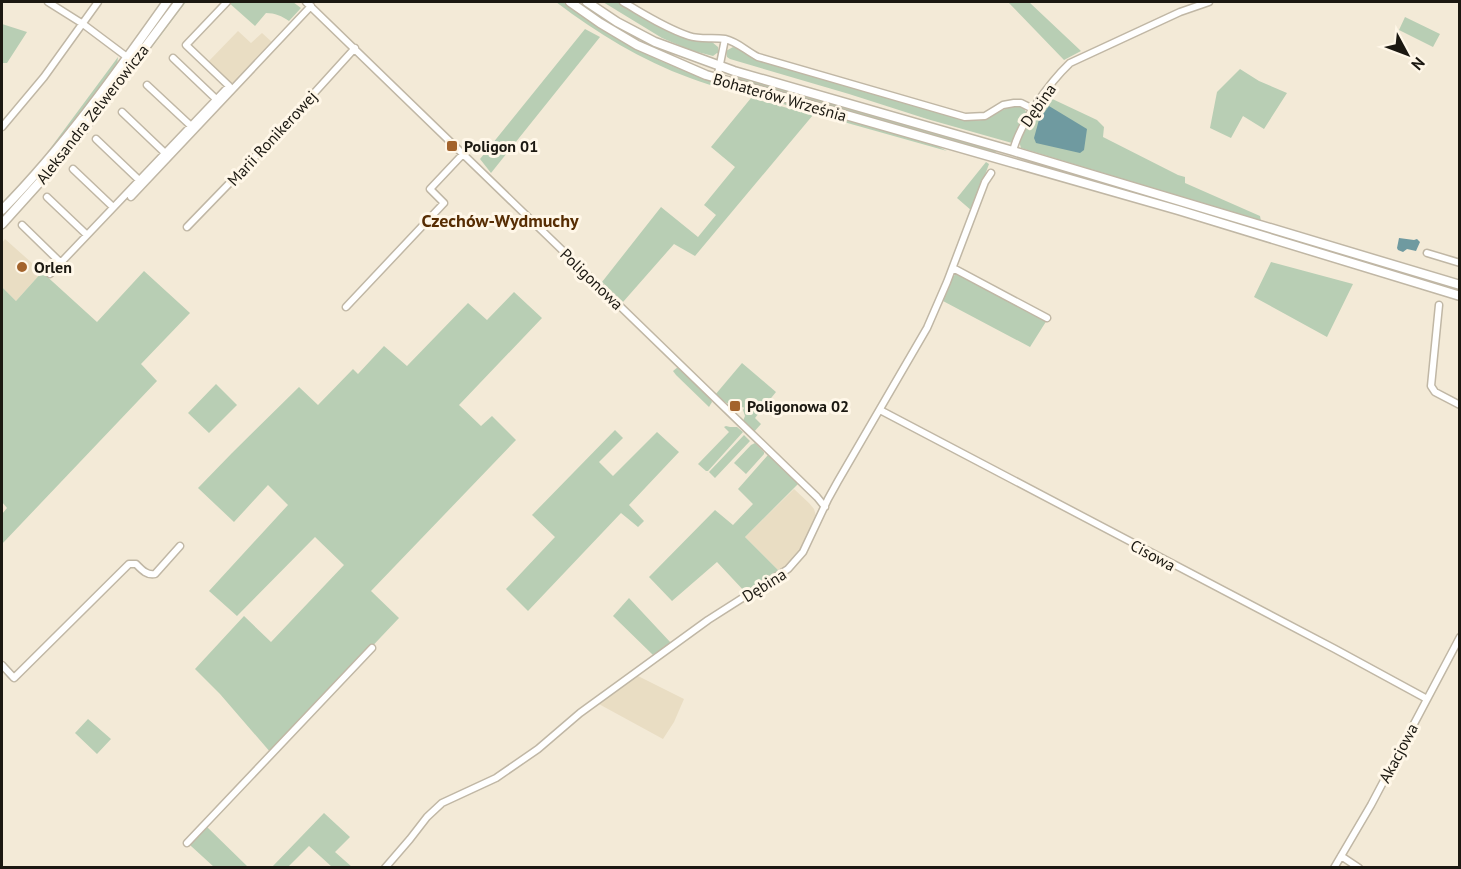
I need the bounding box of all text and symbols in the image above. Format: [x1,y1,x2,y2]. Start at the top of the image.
north arrow [1377,24,1437,84]
street label: Aleksandra Zelwerowicza [31,40,153,188]
text: N [1407,53,1429,74]
street label: Bohaterów Września [711,68,849,126]
street label: Dębina [1016,80,1060,130]
street label: Marii Ronikerowej [223,86,321,190]
place label: Poligon 01 [464,136,538,156]
marker: Poligon 01 [445,139,459,153]
district label: Czechów-Wydmuchy [421,209,579,232]
street label: Poligonowa [556,244,628,314]
place label: Orlen [34,257,72,277]
marker: Orlen [15,260,29,274]
place label: Poligonowa 02 [747,396,849,416]
marker: Poligonowa 02 [728,399,742,413]
street label: Cisowa [1127,535,1179,575]
street label: Dębina [738,564,790,606]
street label: Akacjowa [1374,720,1422,786]

